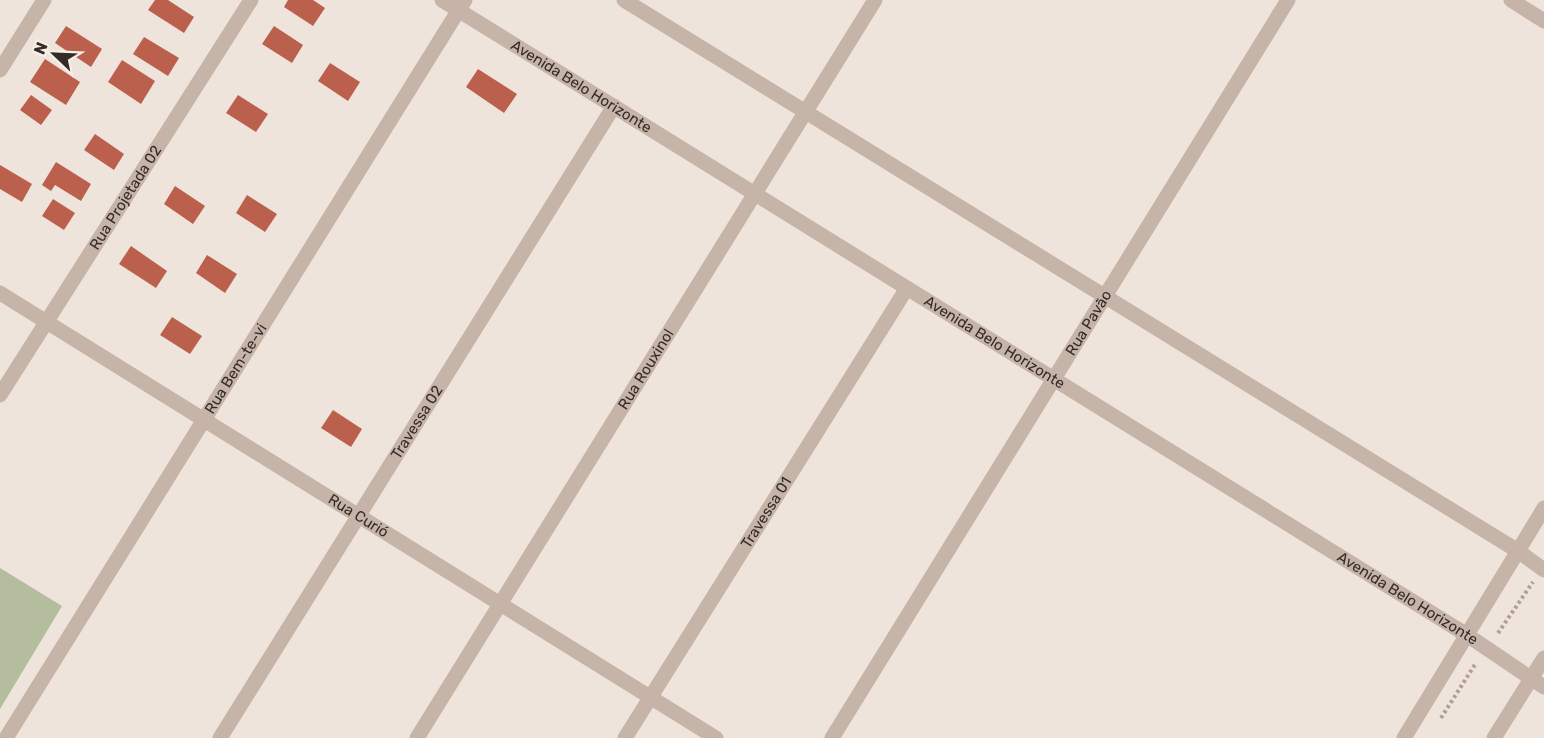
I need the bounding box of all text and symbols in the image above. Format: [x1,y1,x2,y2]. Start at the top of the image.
north arrow [24,24,84,84]
street label: Avenida Belo Horizonte [508,36,655,137]
text: N [30,39,52,57]
street label: Rua Projetada 02 [86,142,165,253]
street label: Rua Pavão [1062,287,1115,359]
street label: Avenida Belo Horizonte [921,292,1068,393]
street label: Rua Bem-te-vi [201,320,271,417]
street label: Rua Rouxinol [614,326,678,413]
street label: Travessa 02 [387,382,447,462]
street label: Travessa 01 [737,474,795,552]
street label: Rua Curió [325,490,392,541]
street label: Avenida Belo Horizonte [1334,548,1481,649]

